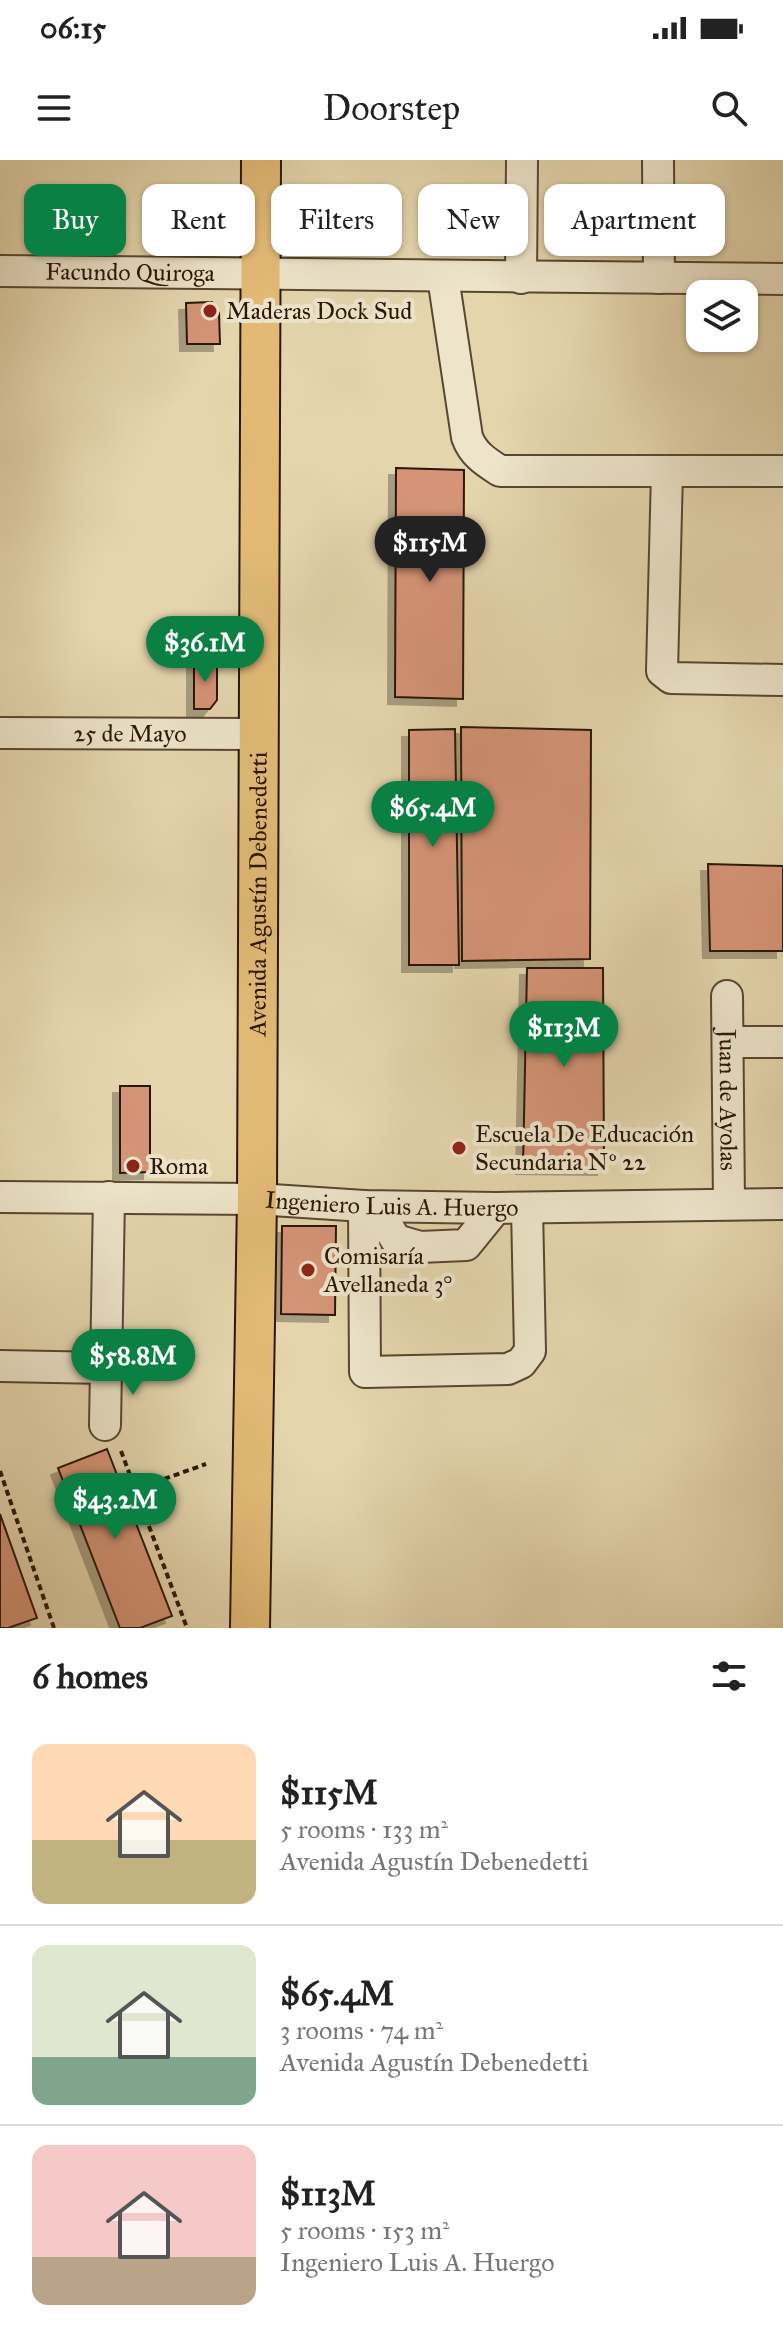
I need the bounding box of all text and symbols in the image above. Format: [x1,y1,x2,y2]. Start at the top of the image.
text: 06:15 [40,10,106,46]
icon: menu [32,86,76,130]
text: Doorstep [323,86,460,130]
icon: search [707,86,751,130]
chip: Buy [24,184,126,256]
chip: Rent [142,184,255,256]
chip: Filters [271,184,402,256]
chip: New [418,184,528,256]
chip: Apartment [544,184,725,256]
street label: Facundo Quiroga [45,256,216,288]
map controls [686,280,758,352]
button: layers [686,280,758,352]
place label: Maderas Dock Sud [226,296,412,326]
marker: Maderas Dock Sud [201,302,219,320]
pin: $115M [374,516,486,584]
text: $115M [393,526,467,558]
pin: $36.1M [140,616,270,684]
text: $36.1M [164,626,246,658]
street label: 25 de Mayo [73,718,187,749]
street label: Avenida Agustín Debenedetti [243,751,274,1038]
pin: $65.4M [368,781,498,849]
text: $65.4M [389,791,477,823]
pin: $113M [508,1001,620,1069]
text: $113M [527,1011,601,1043]
street label: Juan de Ayolas [712,1026,744,1171]
place label: Escuela De Educación Secundaria Nº 22 [475,1119,694,1177]
marker: Escuela De Educación Secundaria Nº 22 [450,1139,468,1157]
place label: Roma [149,1151,209,1181]
marker: Roma [124,1157,142,1175]
street label: Ingeniero Luis A. Huergo [264,1185,519,1223]
place label: Comisaría Avellaneda 3° [323,1241,452,1299]
marker: Comisaría Avellaneda 3° [299,1261,317,1279]
pin: $58.8M [68,1329,198,1397]
text: $58.8M [89,1339,177,1371]
pin: $43.2M [50,1473,180,1541]
text: $43.2M [72,1483,158,1515]
icon: filters [707,1654,751,1698]
text: 6 homes [32,1656,148,1697]
text: $115M [280,1772,378,1813]
icon: home [96,1776,192,1872]
text: 5 rooms · 133 m² [280,1813,448,1845]
text: Avenida Agustín Debenedetti [280,1845,589,1877]
text: $65.4M [280,1973,394,2014]
icon: home [96,1977,192,2073]
text: 3 rooms · 74 m² [280,2014,443,2046]
text: Avenida Agustín Debenedetti [280,2046,589,2078]
text: $113M [280,2173,376,2214]
icon: home [96,2177,192,2273]
text: 5 rooms · 153 m² [280,2214,450,2246]
text: Ingeniero Luis A. Huergo [280,2246,555,2278]

